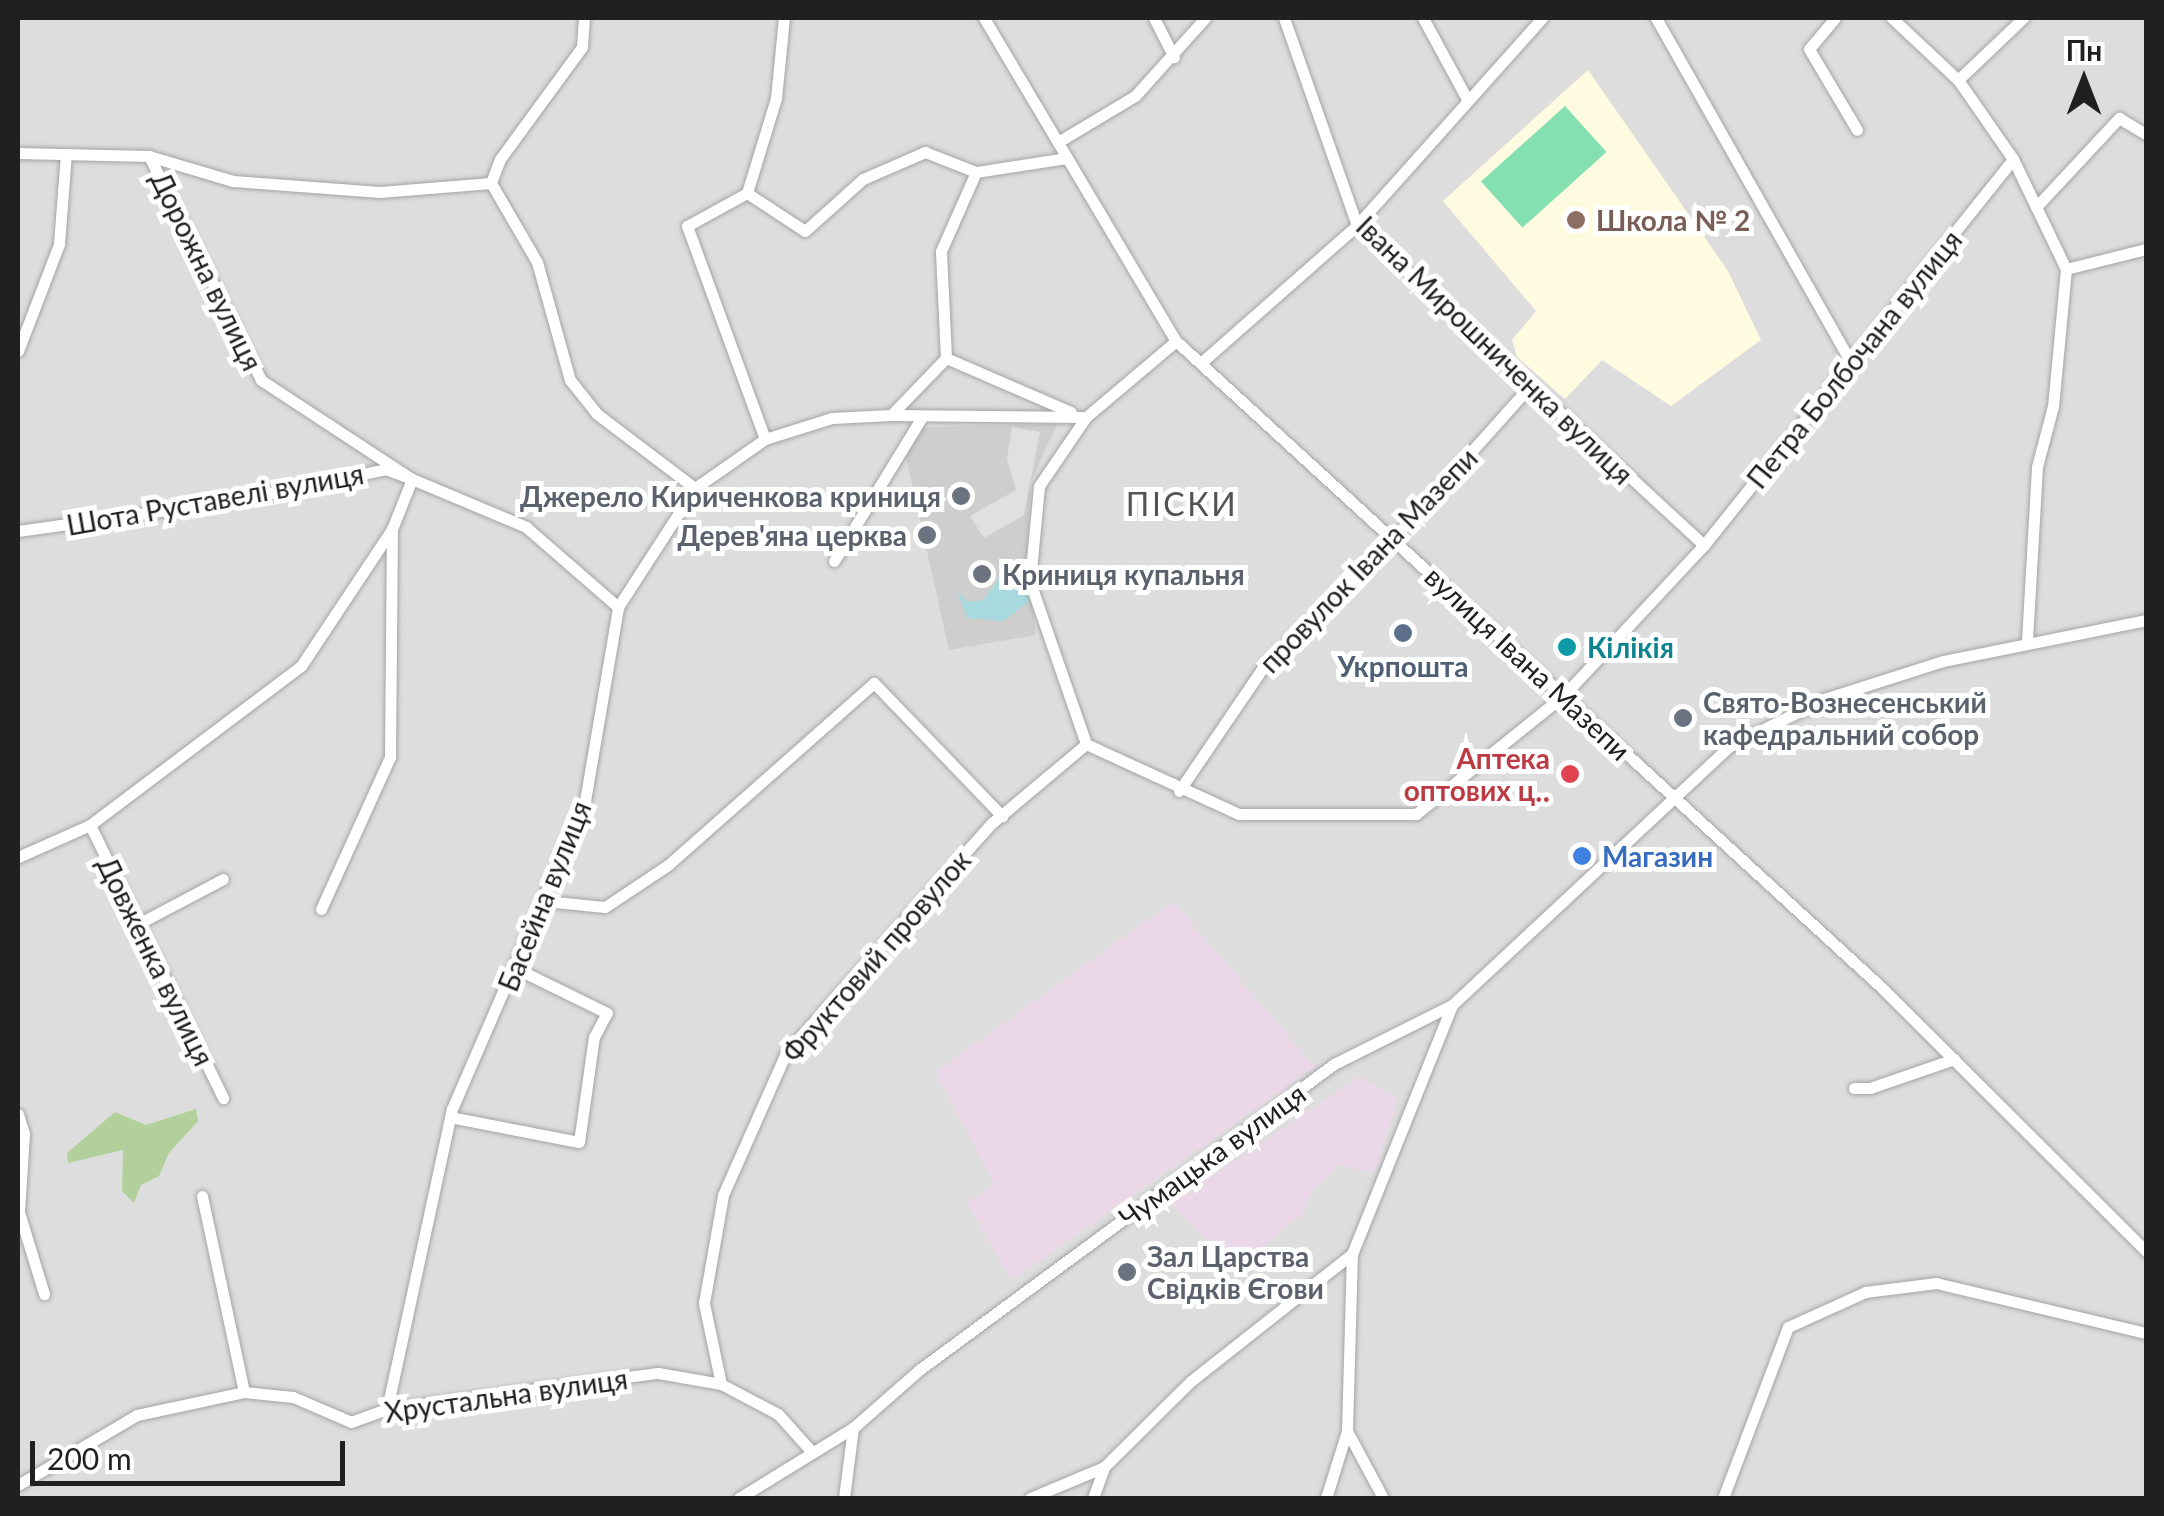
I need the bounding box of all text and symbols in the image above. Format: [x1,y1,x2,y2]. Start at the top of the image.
north arrow [2034,30,2134,130]
text: Пн [2066,33,2102,67]
street label: Дорожна вулиця [144,166,270,376]
place label: Школа № 2 [1596,203,1750,237]
street label: Івана Мирошниченка вулиця [1350,209,1640,491]
marker: Школа № 2 [1565,209,1587,231]
street label: Петра Болбочана вулиця [1740,223,1968,495]
street label: провулок Івана Мазепи [1252,441,1484,679]
street label: Шота Руставелі вулиця [64,456,366,542]
place label: Джерело Кириченкова криниця [520,479,941,513]
marker: Джерело Кириченкова криниця [950,485,972,507]
district label: ПІСКИ [1126,485,1238,523]
place label: Дерев'яна церква [678,518,907,552]
marker: Дерев'яна церква [916,524,938,546]
place label: Криниця купальня [1002,557,1245,591]
street label: вулиця Івана Мазепи [1419,559,1637,767]
marker: Криниця купальня [971,563,993,585]
marker: Укрпошта [1392,622,1414,644]
place label: Кілікія [1587,630,1674,664]
marker: Кілікія [1556,636,1578,658]
place label: Укрпошта [1338,649,1468,683]
place label: Свято-Вознесенський кафедральний собор [1703,685,1987,751]
marker: Свято-Вознесенський кафедральний собор [1672,707,1694,729]
place label: Аптека оптових ц‥ [1404,741,1550,807]
marker: Аптека оптових ц‥ [1559,763,1581,785]
street label: Басейна вулиця [491,796,597,996]
place label: Магазин [1602,839,1713,873]
street label: Фруктовий провулок [775,843,977,1069]
marker: Магазин [1571,845,1593,867]
street label: Довженка вулиця [91,851,221,1071]
street label: Чумацька вулиця [1112,1076,1312,1234]
place label: Зал Царства Свідків Єгови [1147,1239,1324,1305]
marker: Зал Царства Свідків Єгови [1116,1261,1138,1283]
street label: Хрустальна вулиця [382,1361,630,1429]
scale bar [35,1421,350,1483]
text: 200 m [47,1440,132,1476]

